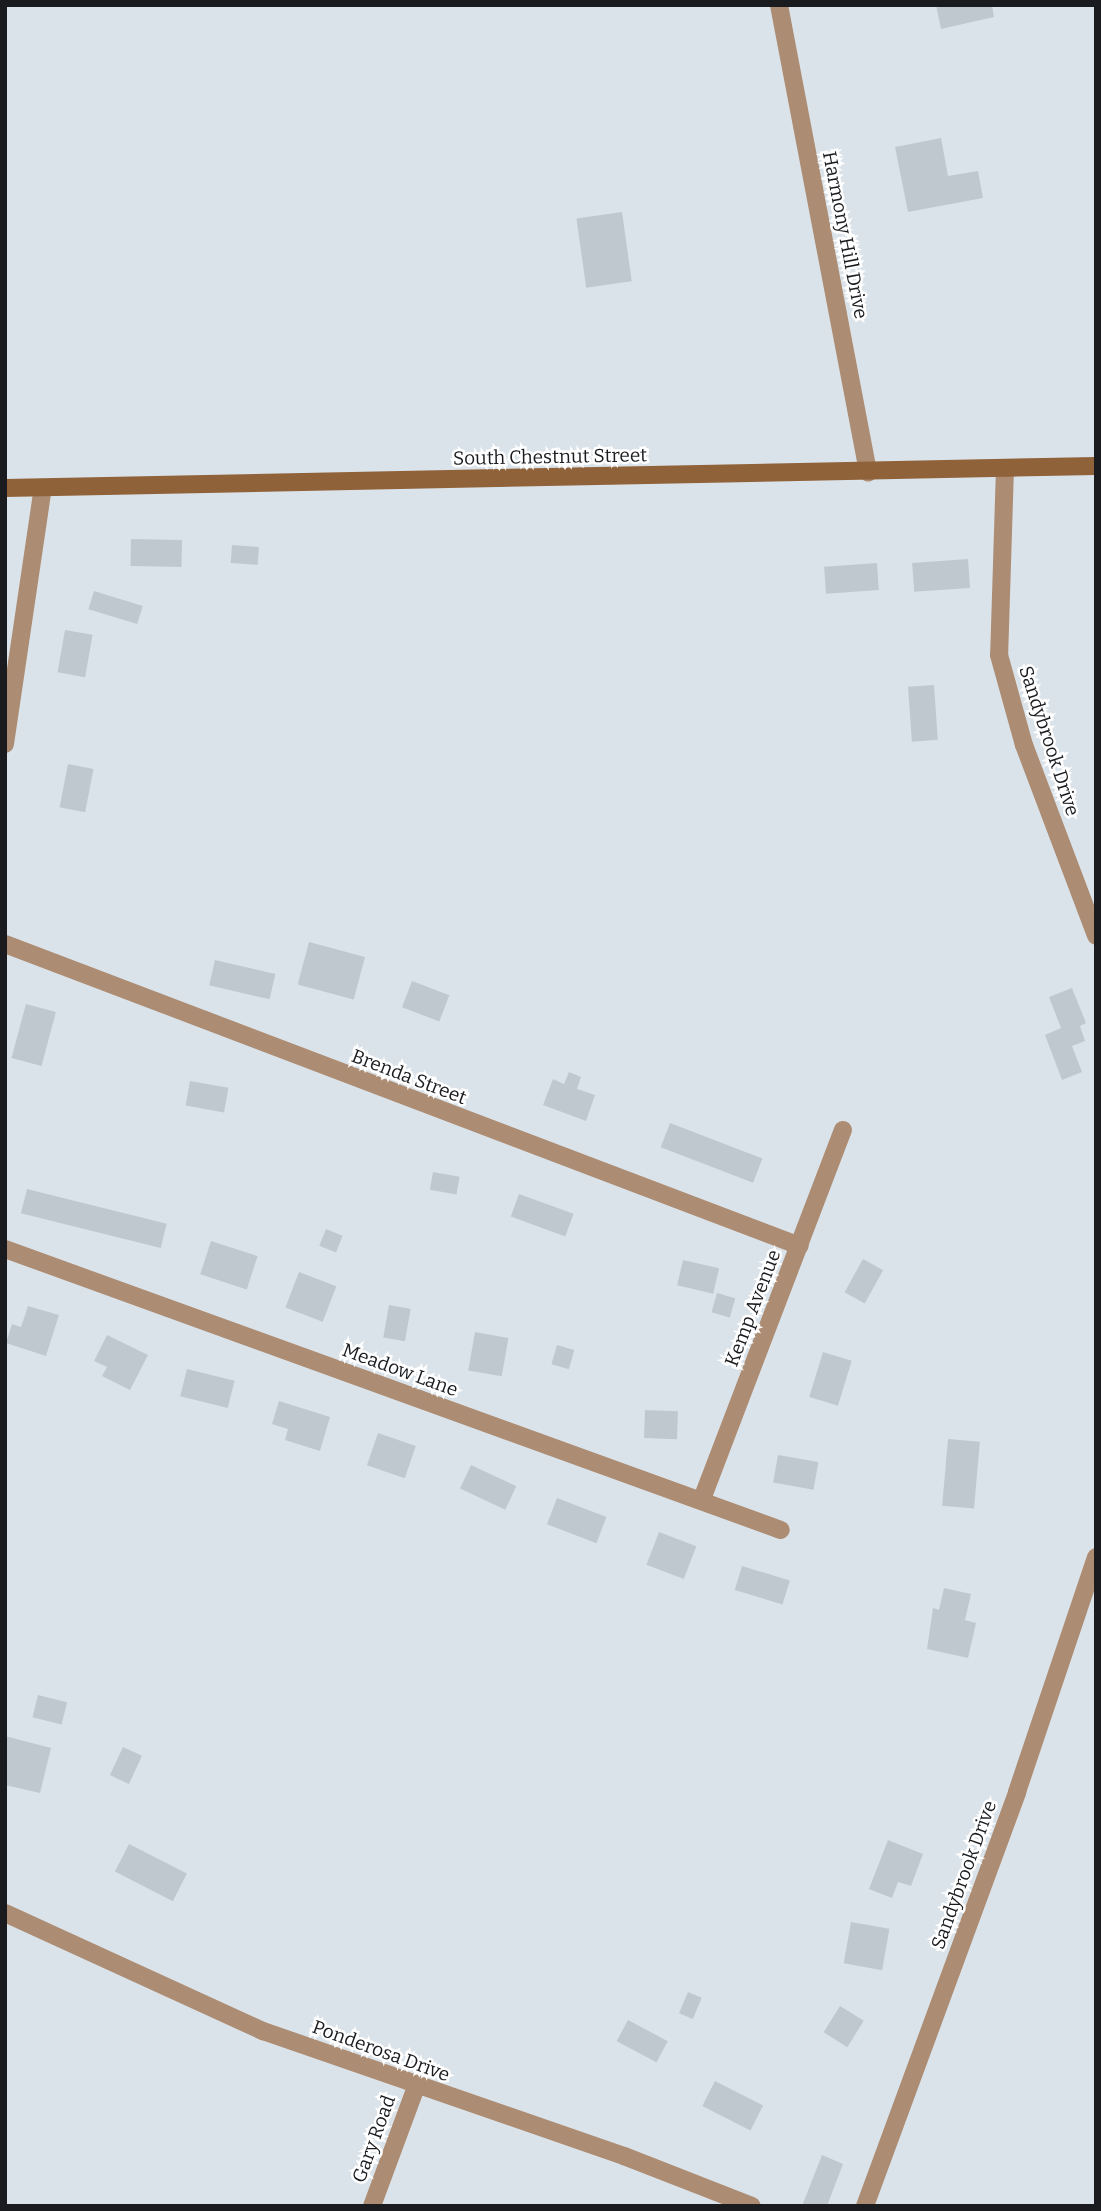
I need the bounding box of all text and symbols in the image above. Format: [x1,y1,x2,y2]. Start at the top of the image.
street label: Harmony Hill Drive [818,149,872,321]
street label: South Chestnut Street [453,444,647,470]
street label: Sandybrook Drive [1014,663,1084,819]
street label: Brenda Street [348,1045,470,1109]
street label: Kemp Avenue [720,1246,786,1370]
street label: Meadow Lane [339,1339,461,1401]
street label: Sandybrook Drive [927,1798,1001,1952]
street label: Ponderosa Drive [309,2016,453,2086]
street label: Gary Road [348,2092,400,2186]

